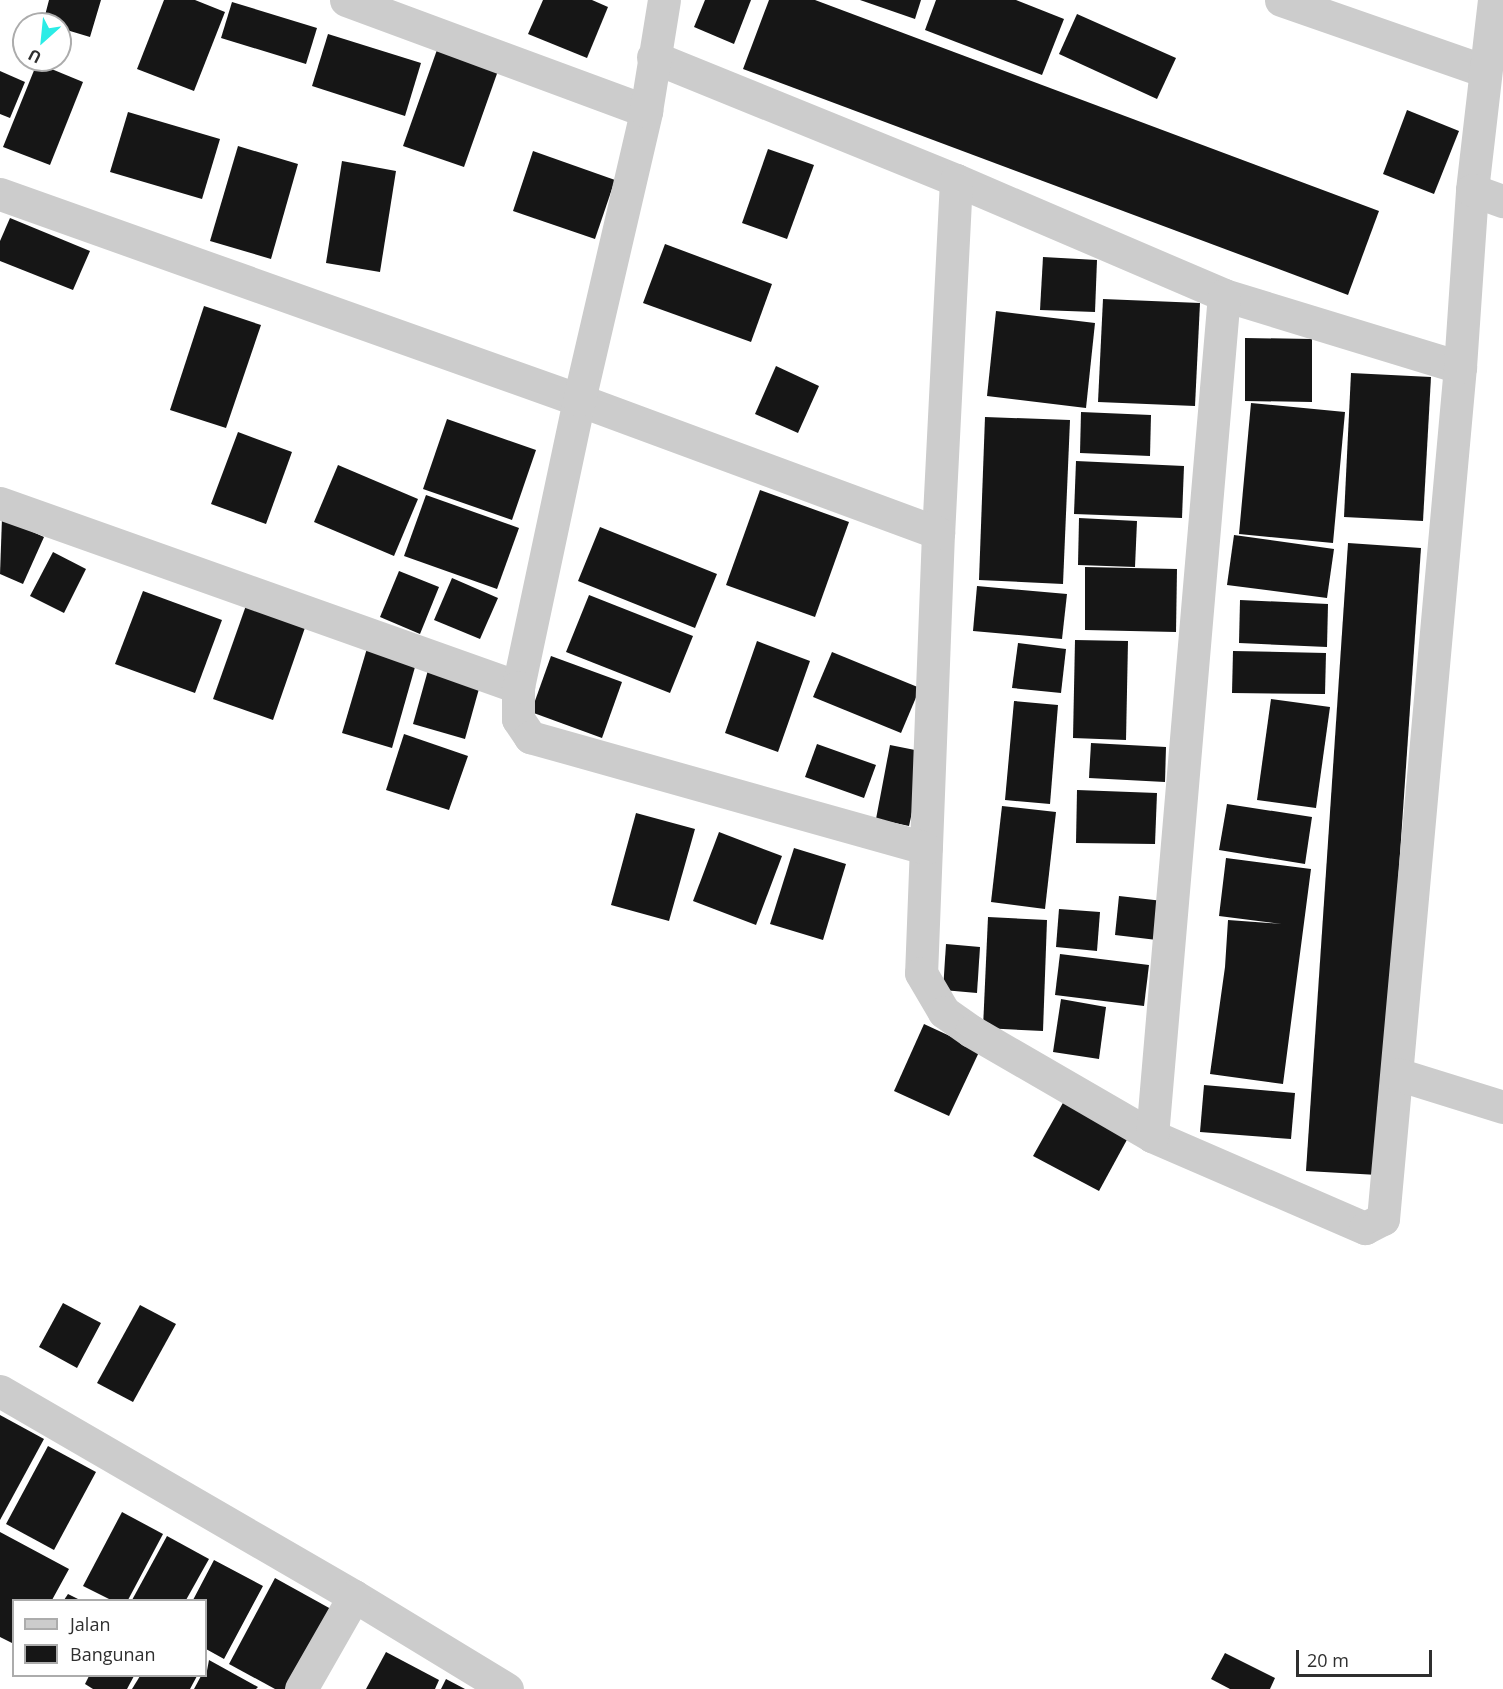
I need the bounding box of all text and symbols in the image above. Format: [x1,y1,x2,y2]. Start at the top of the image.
north arrow [12,12,72,72]
text: U [24,44,45,69]
legend [12,1599,207,1677]
text: Jalan [70,1612,110,1636]
scale bar [1299,1638,1436,1676]
text: Bangunan [70,1642,156,1666]
text: 20 m [1307,1648,1349,1672]

